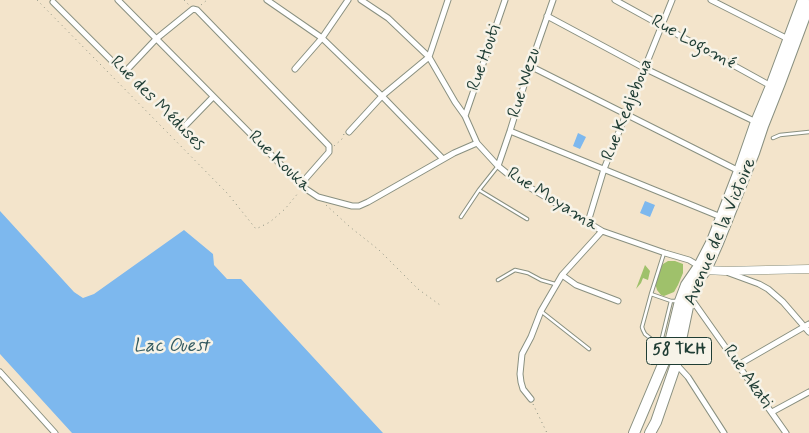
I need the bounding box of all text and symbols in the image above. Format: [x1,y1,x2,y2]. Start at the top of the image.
street label: Rue Logomé [647,11,739,75]
street label: Rue Houti [464,22,506,94]
street label: Rue Wezu [504,45,546,121]
street label: Rue des Méduses [105,52,209,156]
street label: Rue Kedjeboua [598,56,658,164]
street label: Rue Kouka [243,127,315,197]
street label: Avenue de la Victoire [680,155,762,309]
street label: Rue Moyama [502,163,602,237]
water label: Lac Ouest [133,336,209,358]
road number: 58 TKH [646,338,712,364]
street label: Rue Akati [717,341,777,413]

